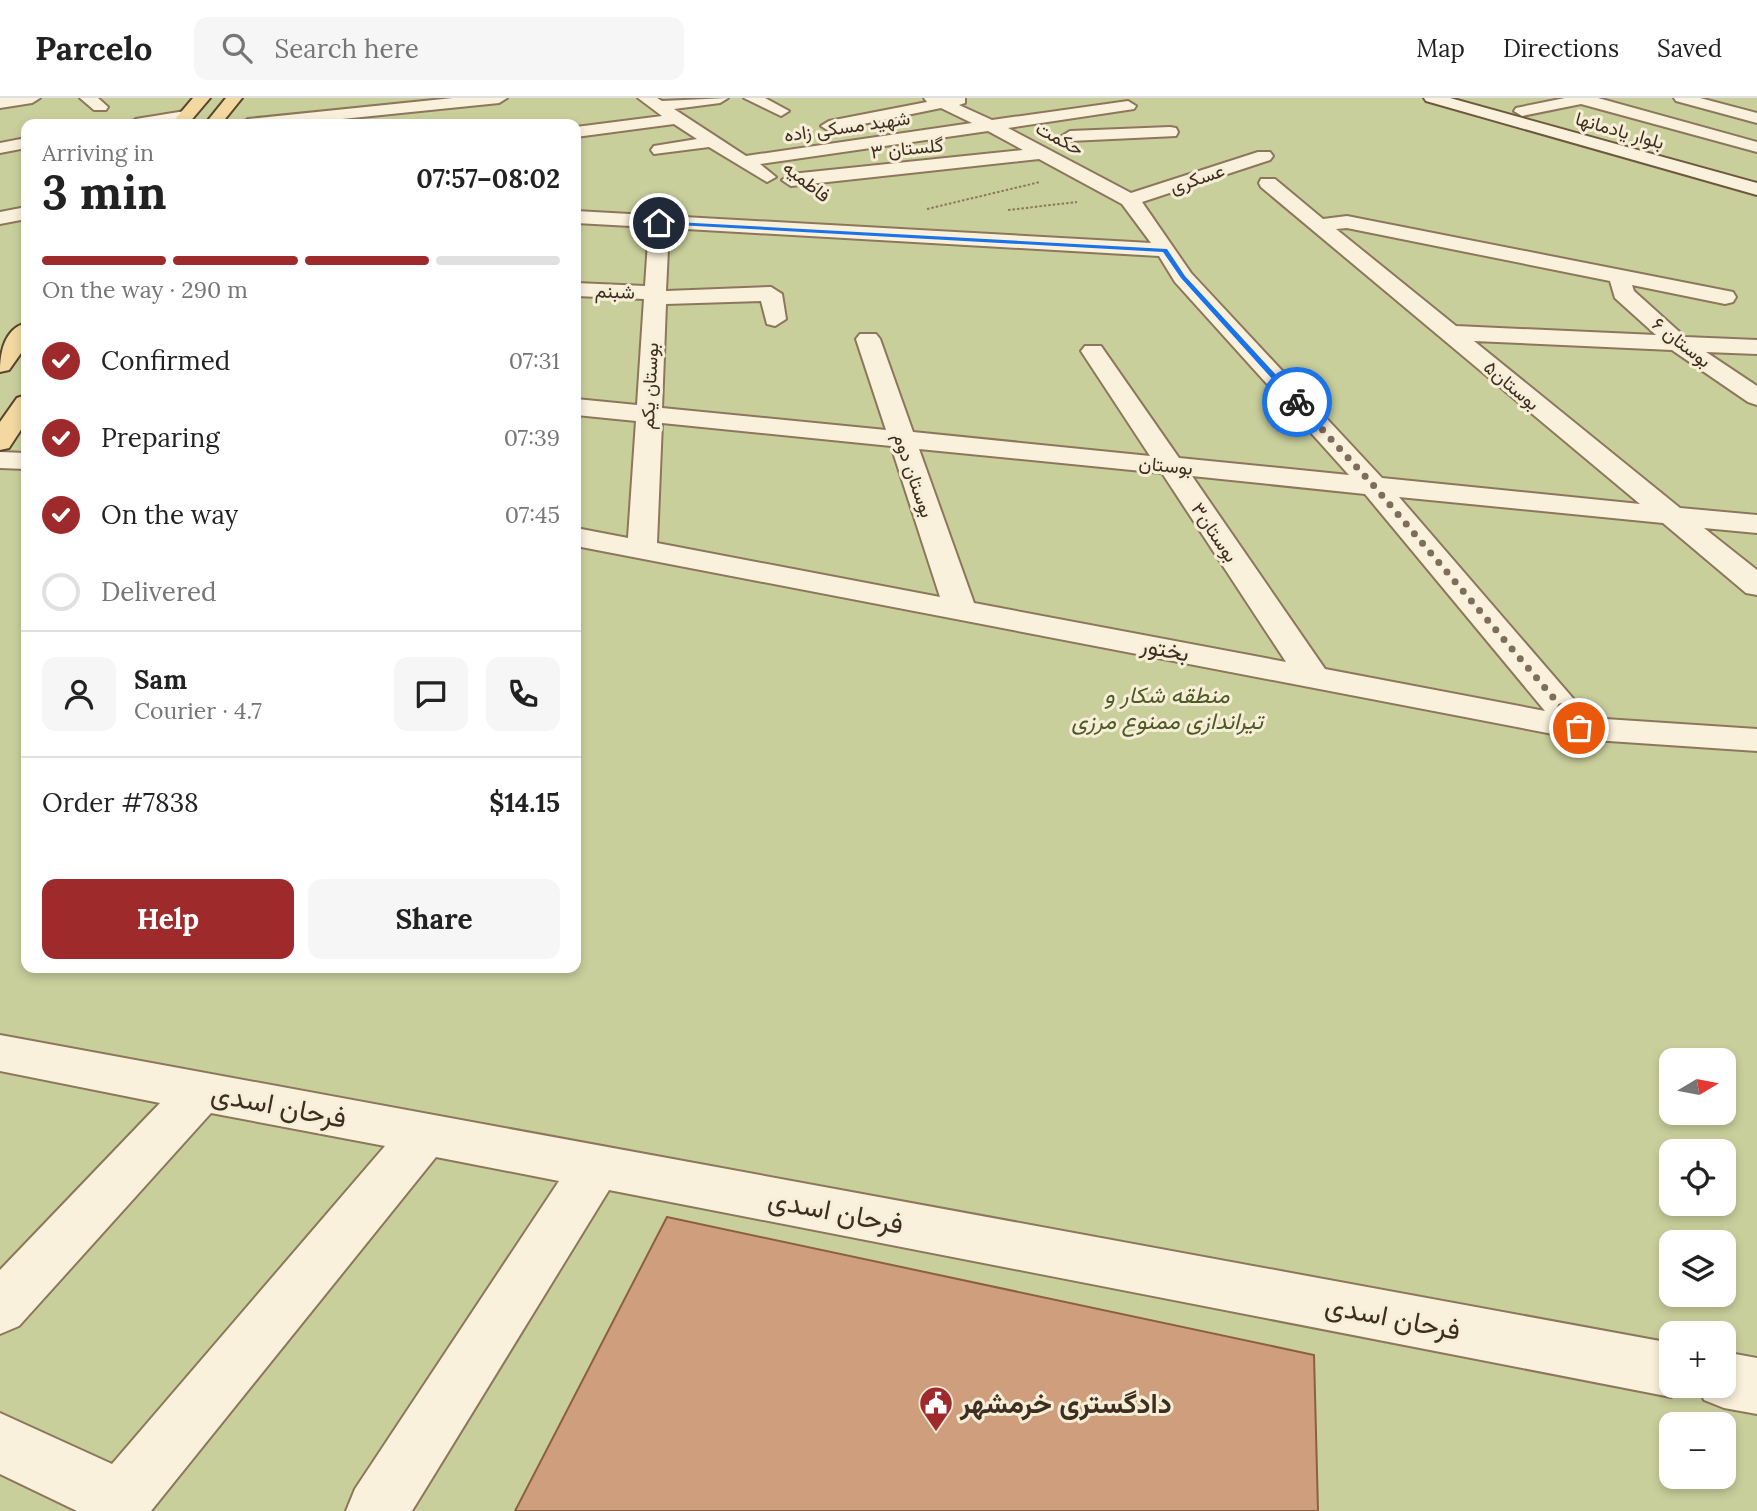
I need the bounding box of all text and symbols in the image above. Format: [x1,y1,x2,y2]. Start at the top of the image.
search box [194,17,684,80]
text: Parcelo [35,27,152,69]
icon: search [218,29,256,67]
text: Search here [274,32,419,65]
text: Map [1416,33,1465,64]
text: Directions [1503,33,1619,64]
text: Saved [1657,33,1722,64]
street label: شهید مسکی زاده [782,105,912,147]
street label: بلوار یادمانها [1573,106,1667,154]
street label: حکمت [1032,115,1088,161]
street label: گلستان ۳ [869,132,945,164]
text: Arriving in [42,138,154,167]
street label: فاطمیه [778,155,836,207]
street label: عسکری [1166,157,1228,199]
text: 07:57–08:02 [416,162,560,195]
text: 3 min [42,163,167,222]
pin [629,193,689,253]
icon: home [640,204,678,242]
text: On the way · 290 m [42,275,248,304]
street label: شبنم [595,278,635,305]
street label: بوستان ۶ [1648,311,1716,373]
icon: check [42,342,80,380]
street label: بوستان یکم [635,342,664,430]
text: Confirmed [101,344,230,377]
text: 07:31 [509,346,560,375]
street label: بوستان۵ [1479,355,1545,415]
courier [1262,367,1332,437]
icon: bike [1278,383,1316,421]
icon: check [42,419,80,457]
text: Preparing [101,421,220,454]
text: 07:39 [504,423,560,452]
street label: بوستان دوم [887,429,940,521]
street label: بوستان [1138,450,1194,480]
icon: check [42,496,80,534]
text: On the way [101,498,238,531]
street label: بوستان۳ [1186,498,1244,566]
text: 07:45 [505,500,560,529]
text: Delivered [101,575,217,608]
street label: بختور [1137,629,1192,668]
button: person [42,657,116,731]
button: chat [394,657,468,731]
button: phone [486,657,560,731]
text: Sam [134,663,187,696]
park label: منطقه شکار و تیراندازی ممنوع مرزی [1071,680,1266,737]
text: Courier · 4.7 [134,696,262,725]
pin [1549,698,1609,758]
icon: bag [1560,709,1598,747]
text: Order #7838 [42,786,199,819]
text: $14.15 [489,786,560,819]
button: Help [42,879,294,959]
button: Share [308,879,560,959]
north arrow [1659,1048,1736,1125]
map controls [1659,1048,1736,1489]
street label: فرحان اسدی [208,1074,350,1136]
button: locate [1659,1139,1736,1216]
street label: فرحان اسدی [765,1180,907,1242]
button: layers [1659,1230,1736,1307]
street label: فرحان اسدی [1322,1286,1464,1348]
button: + [1659,1321,1736,1398]
public building icon: دادگستری خرمشهر [917,1384,955,1433]
place label: دادگستری خرمشهر [959,1385,1172,1421]
button: − [1659,1412,1736,1489]

